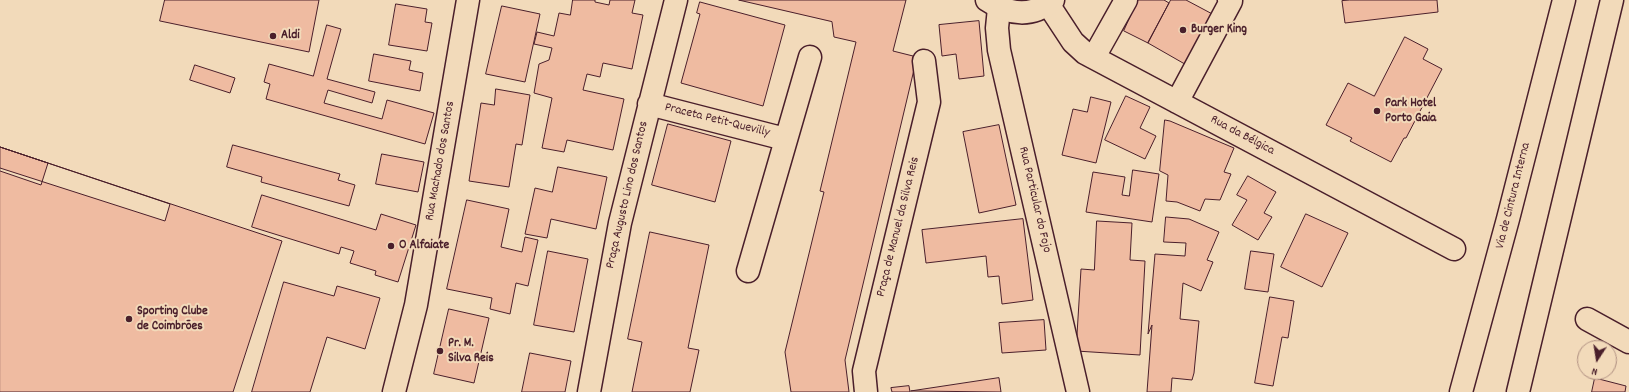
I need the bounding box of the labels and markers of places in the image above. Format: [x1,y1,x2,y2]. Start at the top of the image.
place label: Burger King [1191,22,1247,38]
marker: Burger King [1178,25,1188,35]
place label: Aldi [281,28,300,44]
marker: Aldi [268,31,278,41]
place label: Park Hotel Porto Gaia [1385,96,1436,127]
marker: Park Hotel Porto Gaia [1372,106,1382,116]
place label: O Alfaiate [399,238,449,254]
marker: O Alfaiate [386,241,396,251]
place label: Sporting Clube de Coimbrões [137,304,208,335]
marker: Sporting Clube de Coimbrões [124,314,134,324]
place label: Pr. M. Silva Reis [448,336,494,367]
marker: Pr. M. Silva Reis [435,346,445,356]

